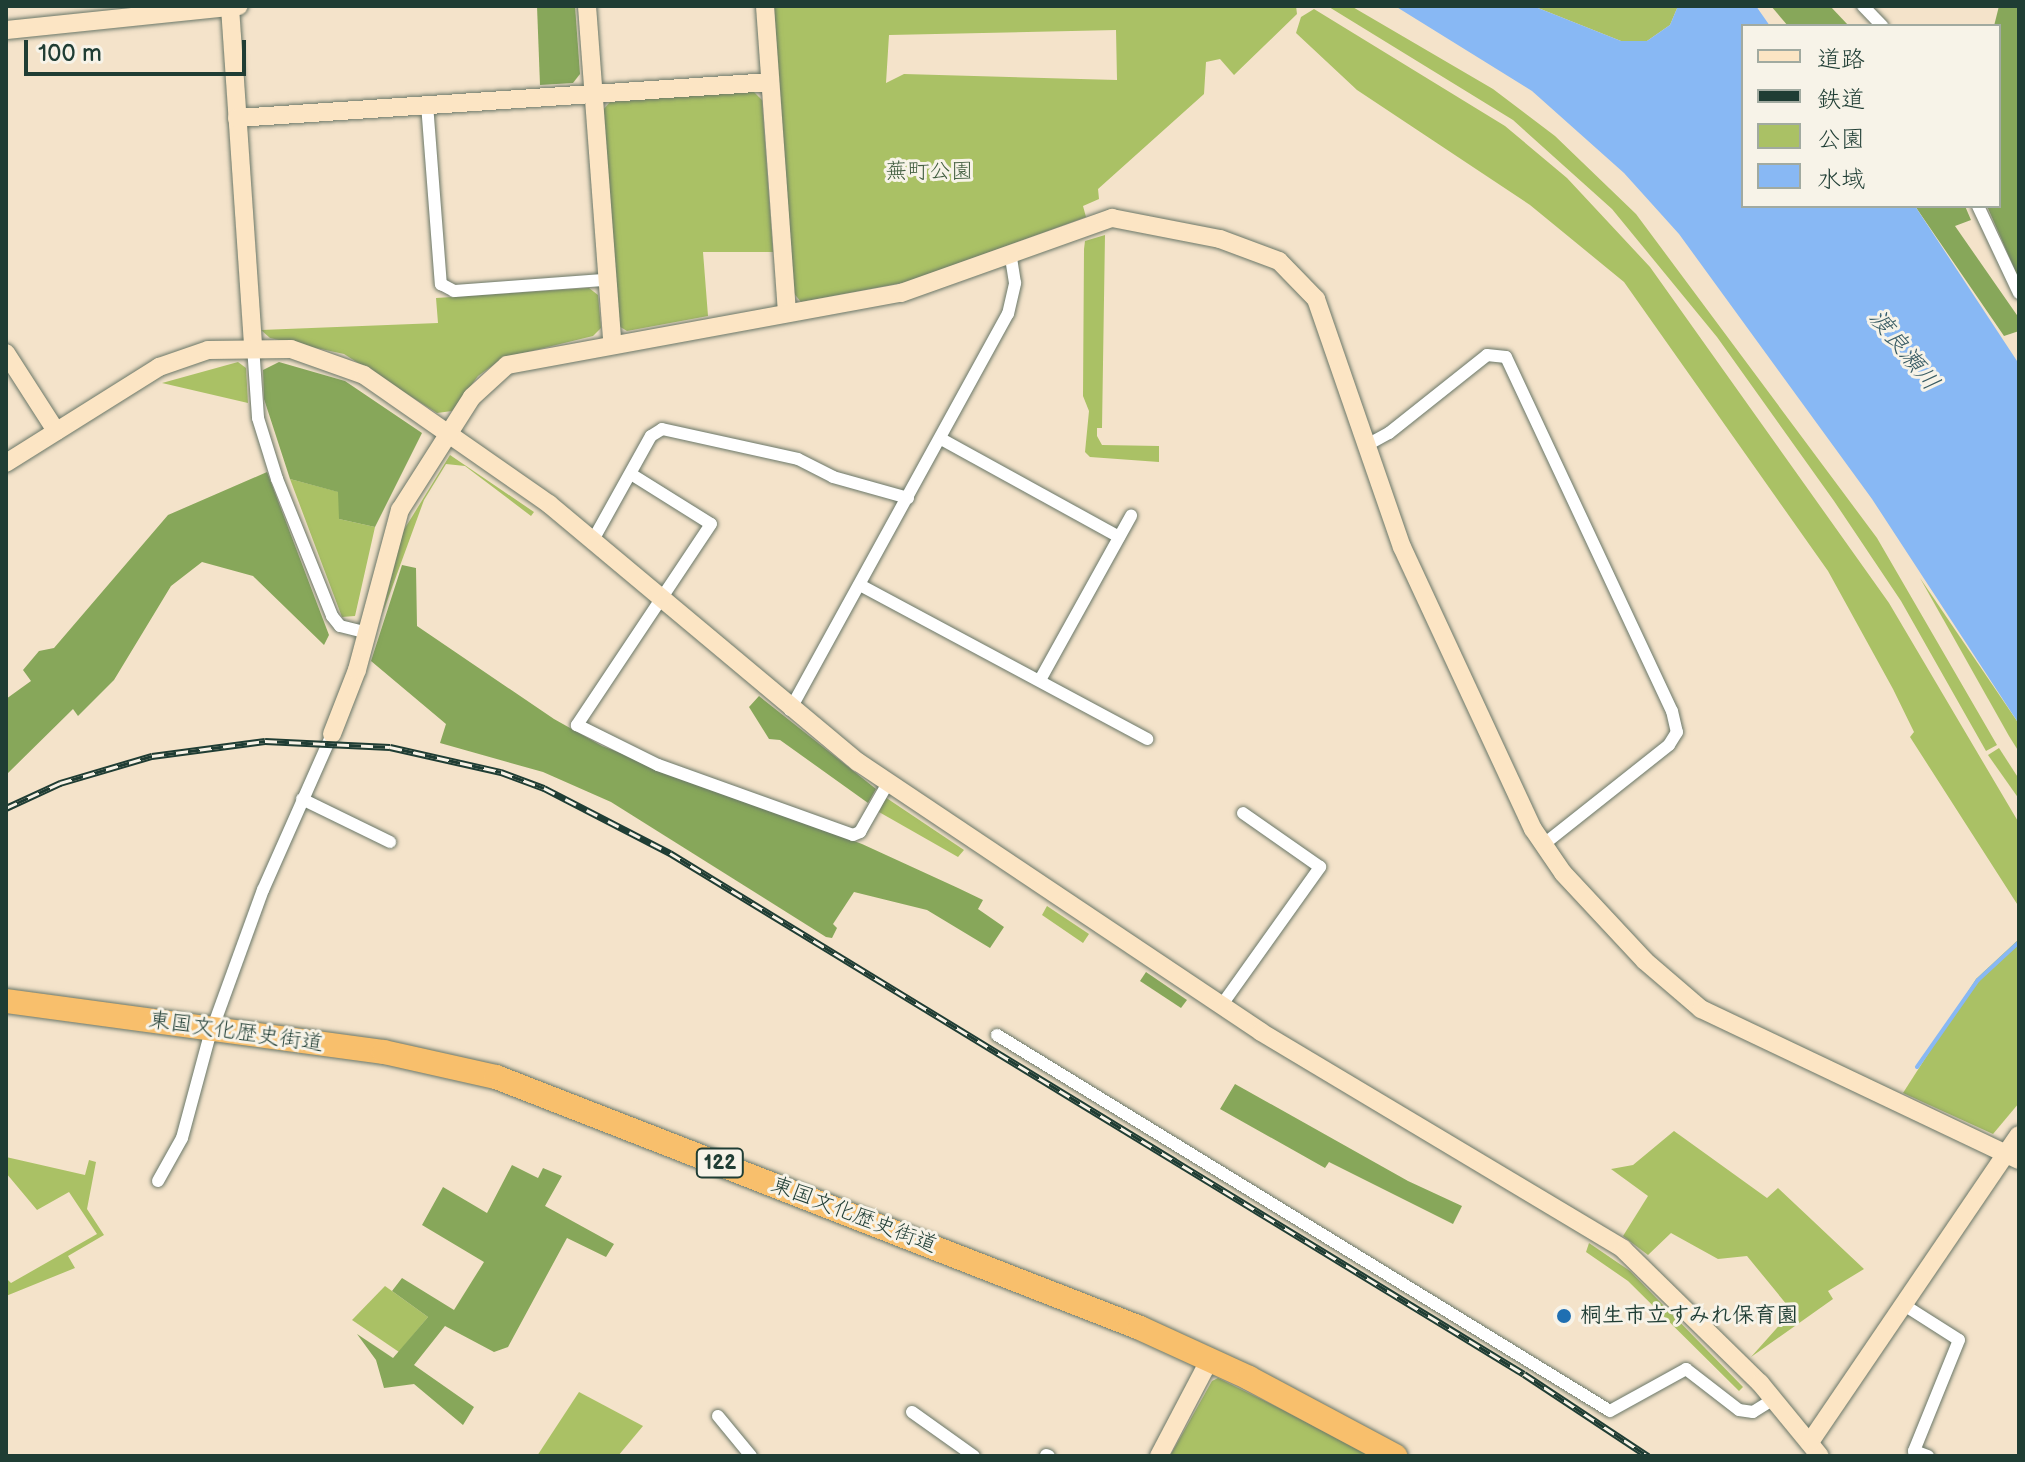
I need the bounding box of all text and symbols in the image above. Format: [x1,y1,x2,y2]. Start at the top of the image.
scale bar [28,24,250,74]
legend [1741,24,2001,208]
text: 100 m [38,39,102,68]
text: 道路 [1817,45,1865,74]
text: 鉄道 [1817,85,1865,114]
text: 公園 [1817,125,1865,154]
park label: 蕪町公園 [885,159,973,185]
text: 水域 [1817,165,1865,194]
water label: 渡良瀬川 [1863,304,1945,396]
street label: 東国文化歴史街道 [147,1007,325,1057]
road number: 122 [694,1147,746,1179]
street label: 東国文化歴史街道 [767,1171,941,1259]
place label: 桐生市立すみれ保育園 [1580,1303,1800,1329]
marker: 桐生市立すみれ保育園 [1555,1307,1573,1325]

